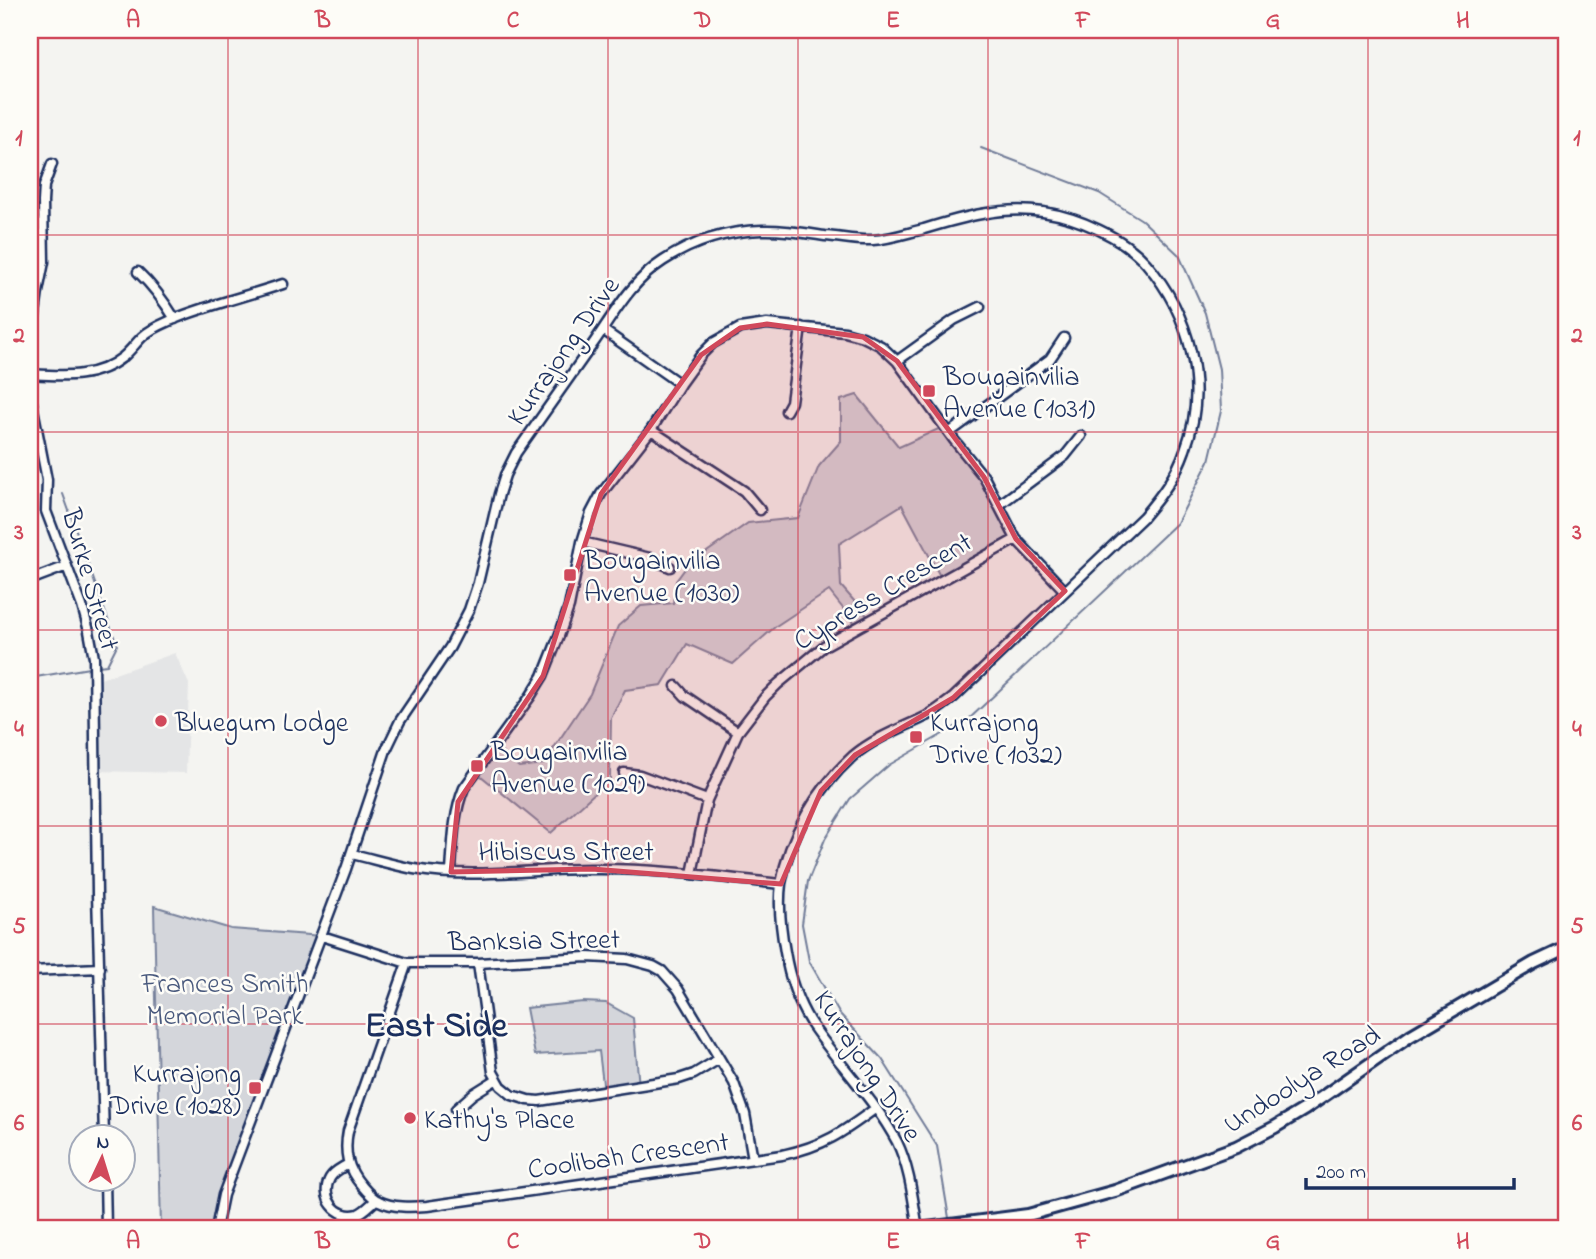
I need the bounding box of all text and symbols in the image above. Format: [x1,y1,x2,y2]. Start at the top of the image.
text: A [126,5,140,38]
text: B [314,5,331,38]
text: C [507,5,520,38]
text: D [694,5,711,38]
text: E [886,5,900,38]
text: F [1075,5,1091,38]
text: G [1266,5,1280,38]
text: H [1456,5,1470,38]
text: 1 [15,123,23,156]
text: 1 [1573,123,1581,156]
street label: Kurrajong Drive [498,269,632,435]
text: 2 [12,320,25,353]
text: 2 [1570,320,1583,353]
place label: Bougainvilia Avenue (1031) [942,358,1095,431]
marker: Bougainvilia Avenue (1031) [921,383,937,399]
street label: Burke Street [49,503,128,656]
text: 3 [13,517,24,550]
text: 3 [1571,517,1582,550]
street label: Cypress Crescent [787,523,981,663]
place label: Bougainvilia Avenue (1030) [583,542,739,615]
marker: Bougainvilia Avenue (1030) [562,567,578,583]
place label: Bluegum Lodge [174,704,349,745]
place label: Kurrajong Drive (1032) [929,704,1062,777]
marker: Bluegum Lodge [153,713,169,729]
text: 4 [14,714,24,747]
text: 4 [1572,714,1582,747]
marker: Kurrajong Drive (1032) [908,729,924,745]
place label: Bougainvilia Avenue (1029) [490,733,645,806]
marker: Bougainvilia Avenue (1029) [469,758,485,774]
street label: Hibiscus Street [478,833,654,874]
text: 5 [12,911,26,944]
text: 5 [1570,911,1584,944]
street label: Banksia Street [447,921,620,965]
park label: Frances Smith Memorial Park [140,965,309,1038]
street label: Kurrajong Drive [801,983,931,1151]
district label: East Side [365,1002,509,1053]
street label: Undoolya Road [1216,1016,1390,1146]
place label: Kurrajong Drive (1028) [109,1055,241,1128]
marker: Kurrajong Drive (1028) [247,1080,263,1096]
place label: Kathy's Place [424,1101,575,1142]
text: 6 [14,1108,25,1141]
text: 6 [1572,1108,1583,1141]
marker: Kathy's Place [402,1110,418,1126]
north arrow [66,1122,136,1192]
street label: Coolibah Crescent [525,1123,732,1192]
text: N [96,1130,111,1157]
scale bar [1306,1147,1514,1191]
text: 200 m [1316,1158,1366,1188]
text: A [126,1226,140,1259]
text: B [314,1226,331,1259]
text: C [507,1226,520,1259]
text: D [694,1226,711,1259]
text: E [886,1226,900,1259]
text: F [1075,1226,1091,1259]
text: G [1266,1226,1280,1259]
text: H [1456,1226,1470,1259]

